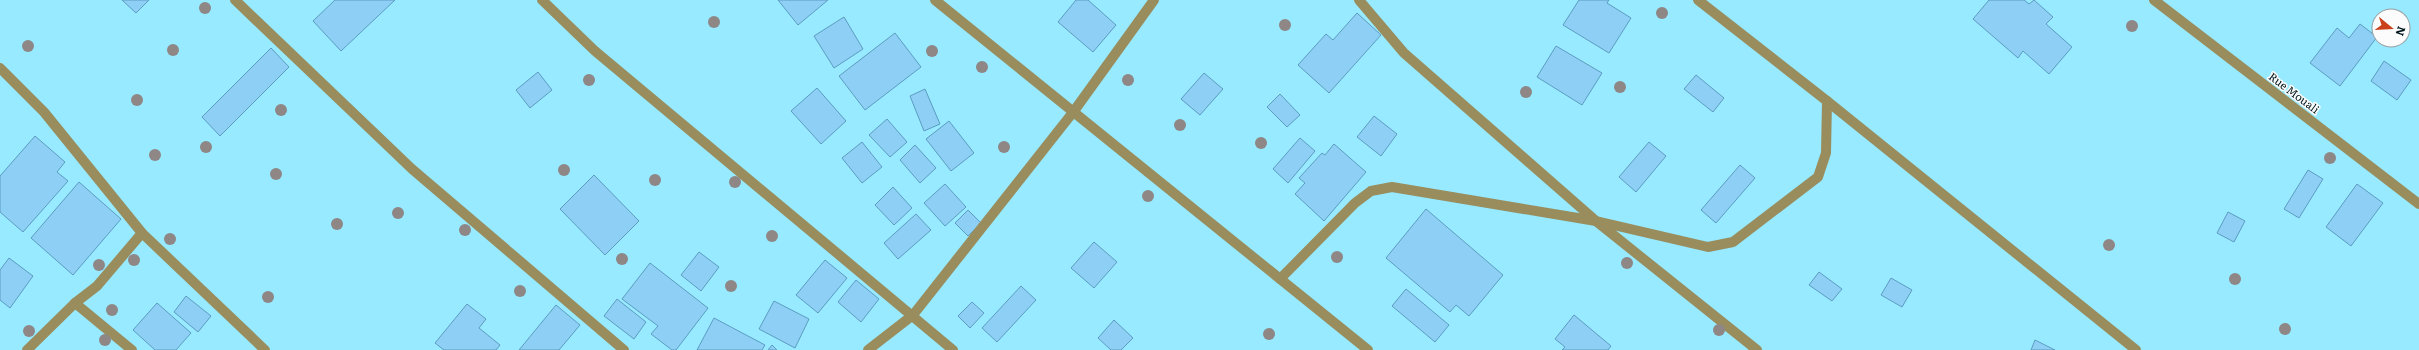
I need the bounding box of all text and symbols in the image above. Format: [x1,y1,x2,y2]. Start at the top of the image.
north arrow [2371,8,2411,48]
text: N [2392,25,2410,38]
street label: Rue Mouali [2266,68,2324,117]

